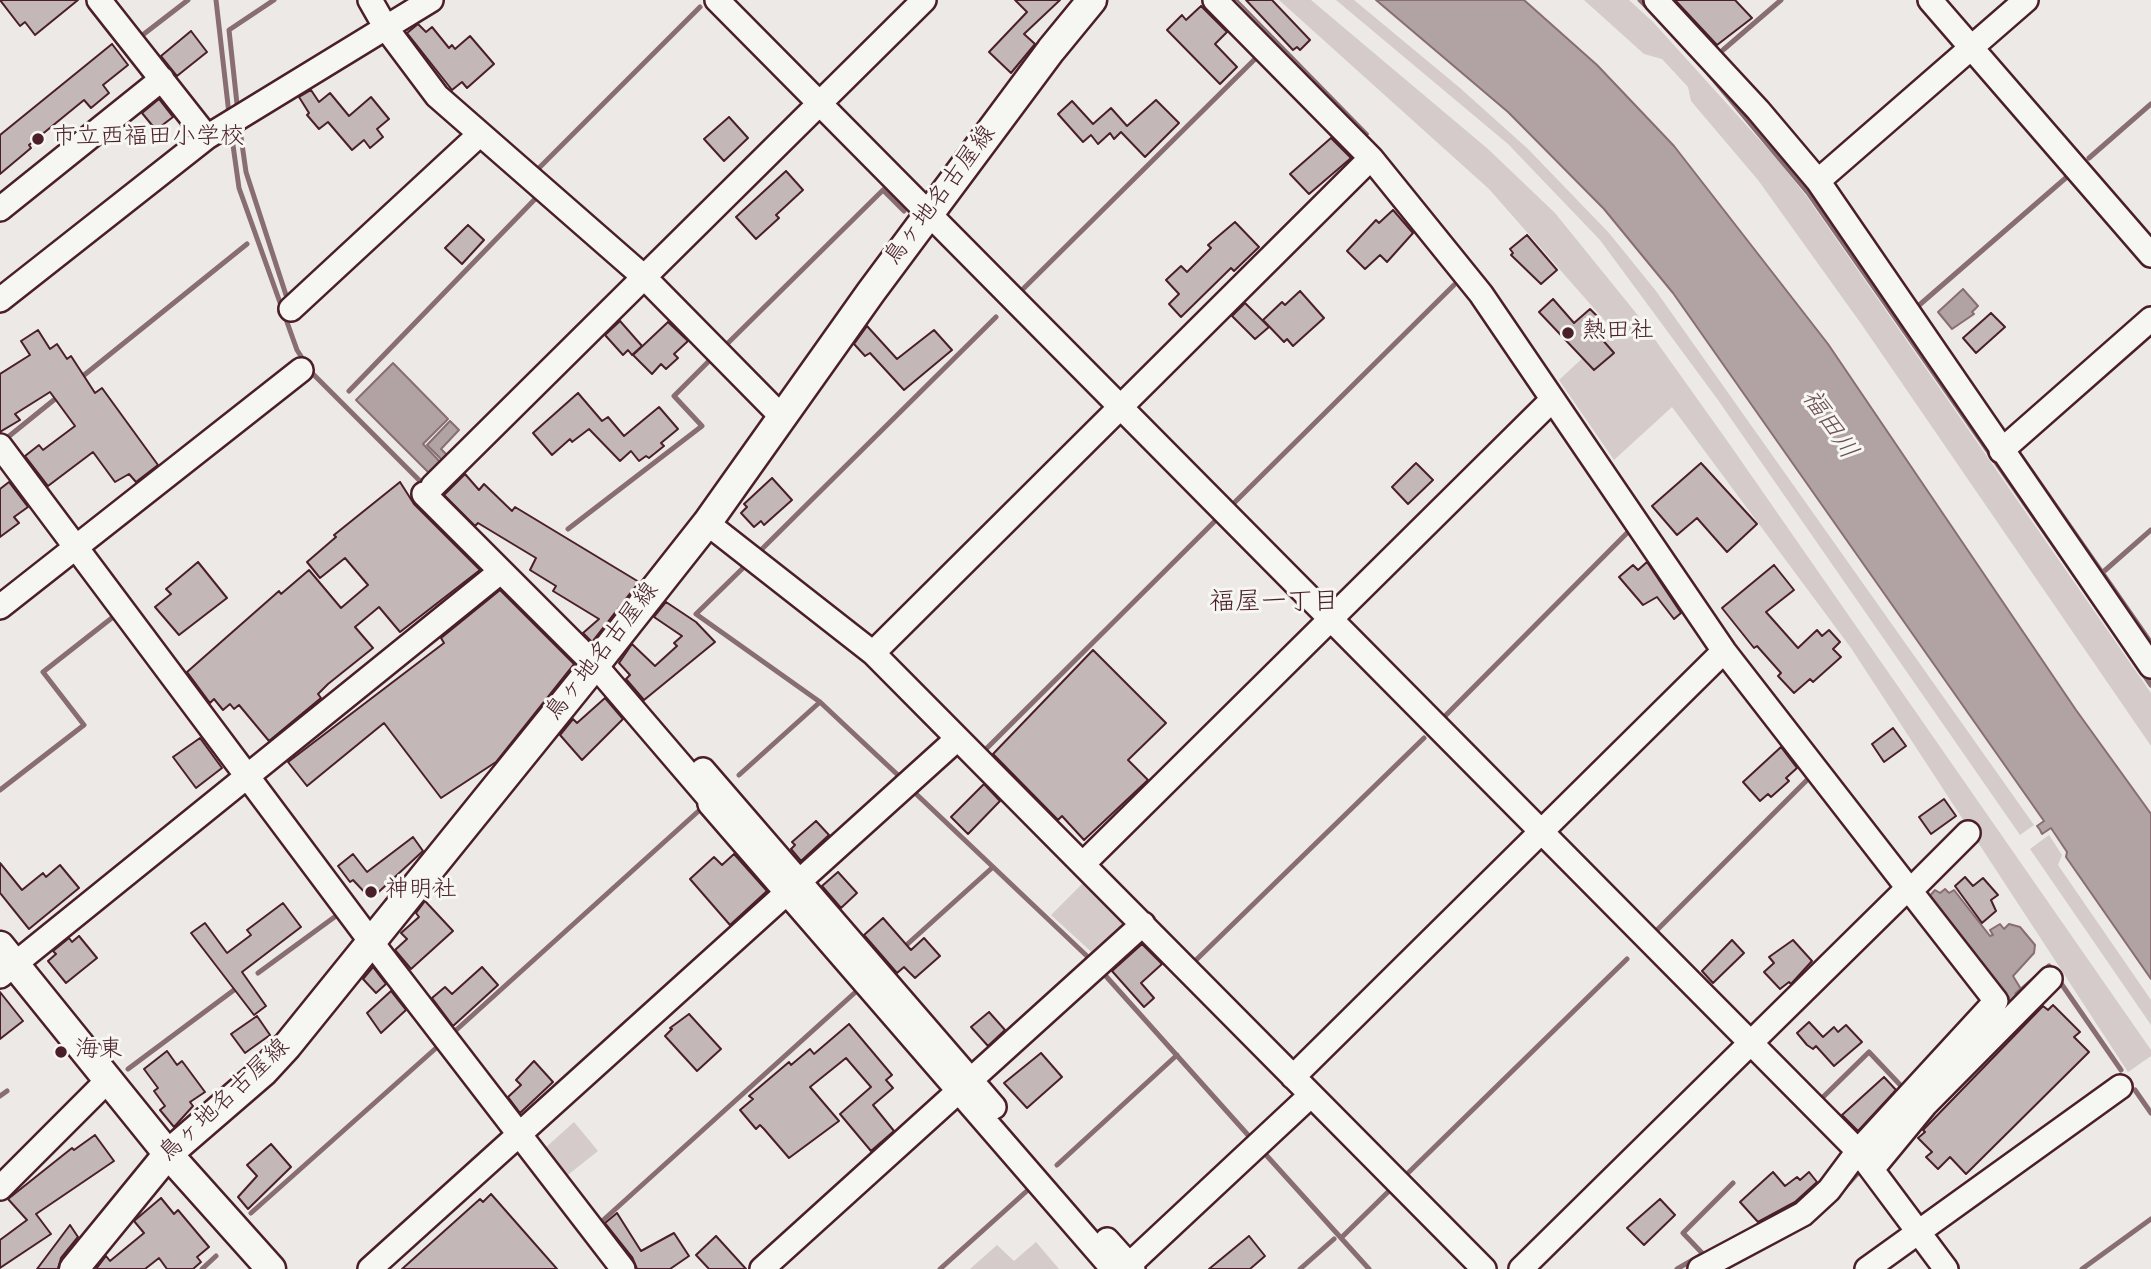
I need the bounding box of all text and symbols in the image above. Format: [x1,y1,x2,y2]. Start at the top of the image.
street label: 鳥ヶ地名古屋線 [880,121,1004,273]
place label: 市立西福田小学校 [52,125,244,153]
marker: 市立西福田小学校 [30,131,46,147]
place label: 熱田社 [1582,319,1654,347]
marker: 熱田社 [1560,325,1576,341]
water label: 福田川 [1792,385,1862,467]
street label: 鳥ヶ地名古屋線 [541,578,667,728]
district label: 福屋一丁目 [1209,589,1339,621]
place label: 神明社 [385,878,457,906]
marker: 神明社 [363,884,379,900]
street label: 鳥ヶ地名古屋線 [155,1034,297,1170]
place label: 海東 [75,1038,123,1066]
marker: 海東 [53,1044,69,1060]

